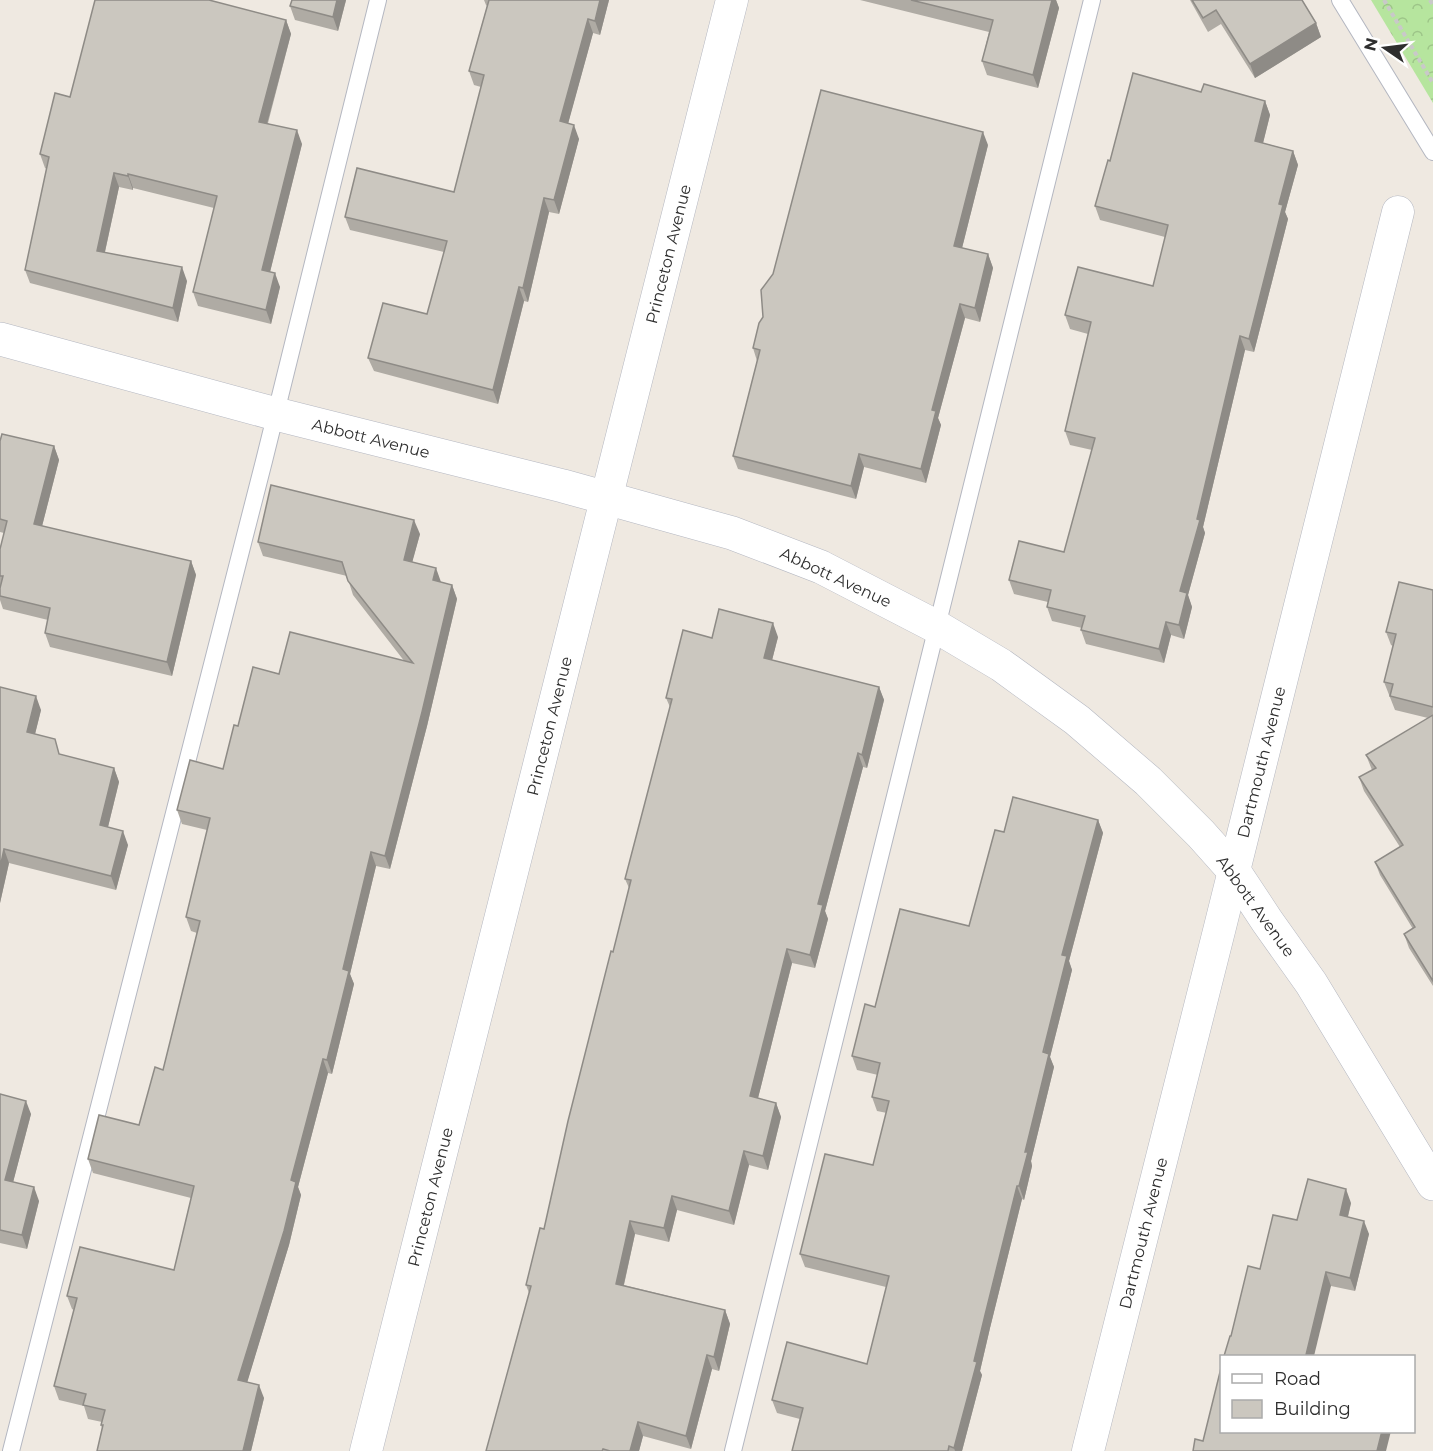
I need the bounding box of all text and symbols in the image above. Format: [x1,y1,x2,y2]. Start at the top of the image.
north arrow [1355,18,1415,78]
text: N [1360,36,1382,53]
street label: Princeton Avenue [642,183,695,326]
street label: Abbott Avenue [310,415,432,462]
street label: Abbott Avenue [777,543,894,612]
street label: Princeton Avenue [523,655,576,798]
street label: Dartmouth Avenue [1233,684,1290,840]
street label: Abbott Avenue [1212,852,1299,961]
street label: Princeton Avenue [404,1126,457,1269]
street label: Dartmouth Avenue [1115,1155,1172,1311]
legend [1220,1355,1415,1433]
text: Road [1274,1368,1321,1390]
text: Building [1274,1398,1351,1420]

